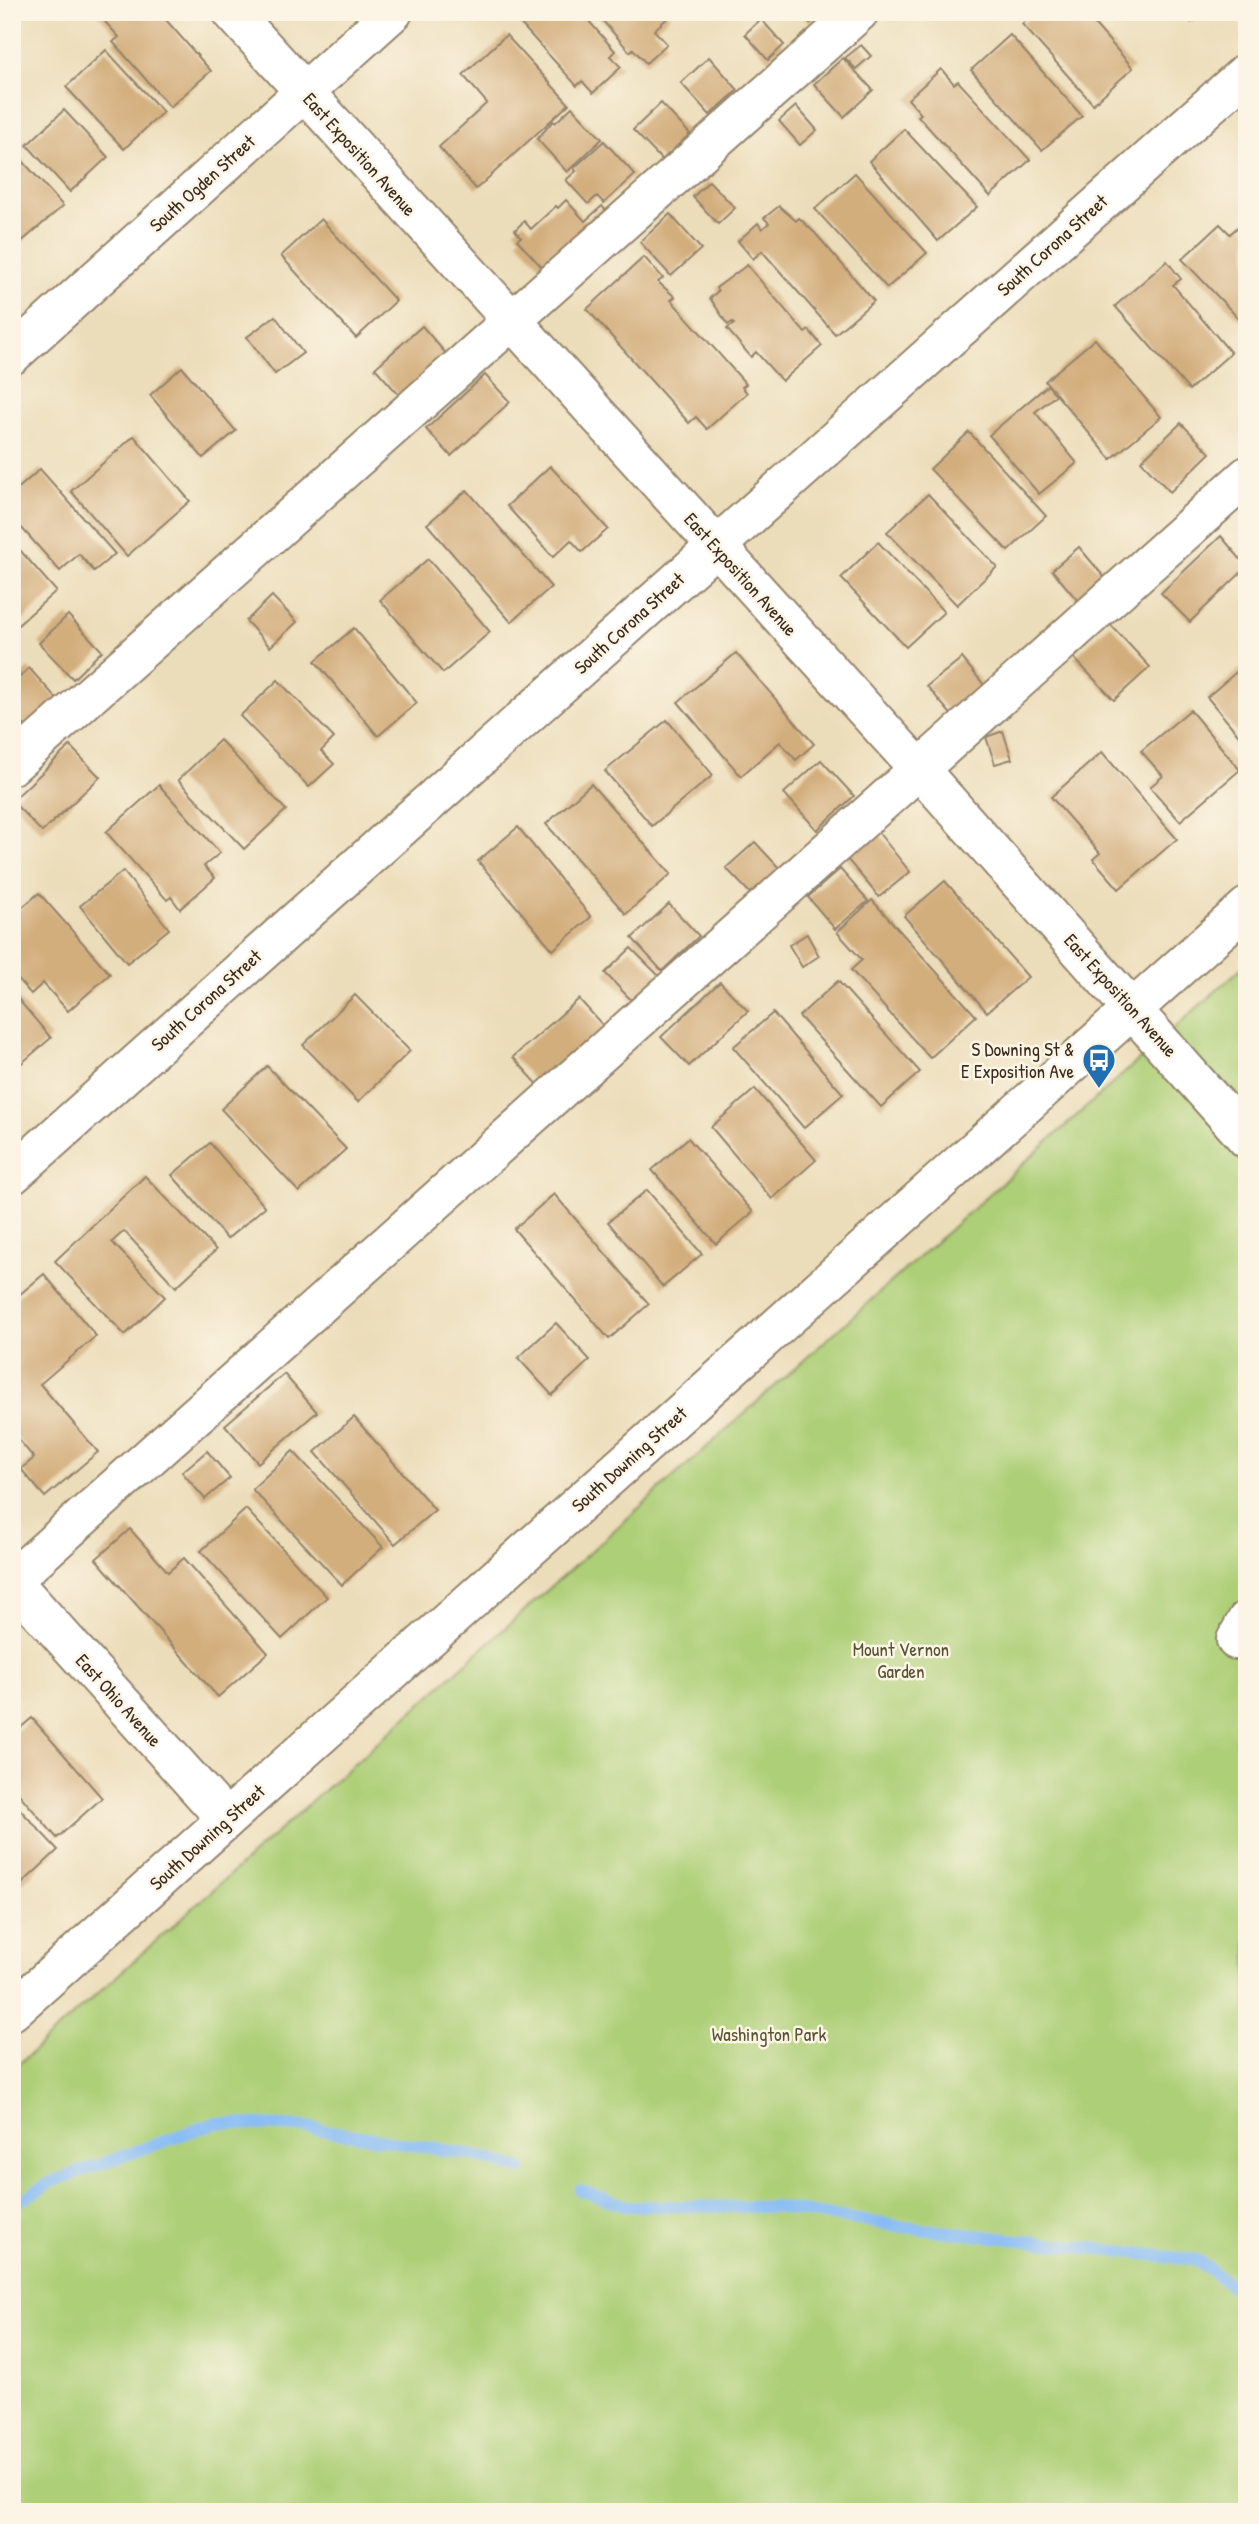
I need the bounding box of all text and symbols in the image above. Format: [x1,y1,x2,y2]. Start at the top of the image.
street label: East Exposition Avenue [297,87,423,222]
street label: South Ogden Street [143,128,261,238]
street label: South Corona Street [991,188,1113,302]
street label: East Exposition Avenue [678,507,804,642]
street label: South Corona Street [568,566,690,680]
street label: East Exposition Avenue [1058,928,1184,1063]
street label: South Corona Street [145,943,267,1057]
place label: S Downing St & E Exposition Ave [961,1036,1074,1084]
bus stop icon: S Downing St & E Exposition Ave [1080,1041,1118,1090]
street label: South Downing Street [566,1400,693,1518]
park label: Mount Vernon Garden [853,1636,949,1684]
street label: East Ohio Avenue [70,1648,168,1753]
street label: South Downing Street [144,1778,271,1896]
park label: Washington Park [712,2021,826,2047]

